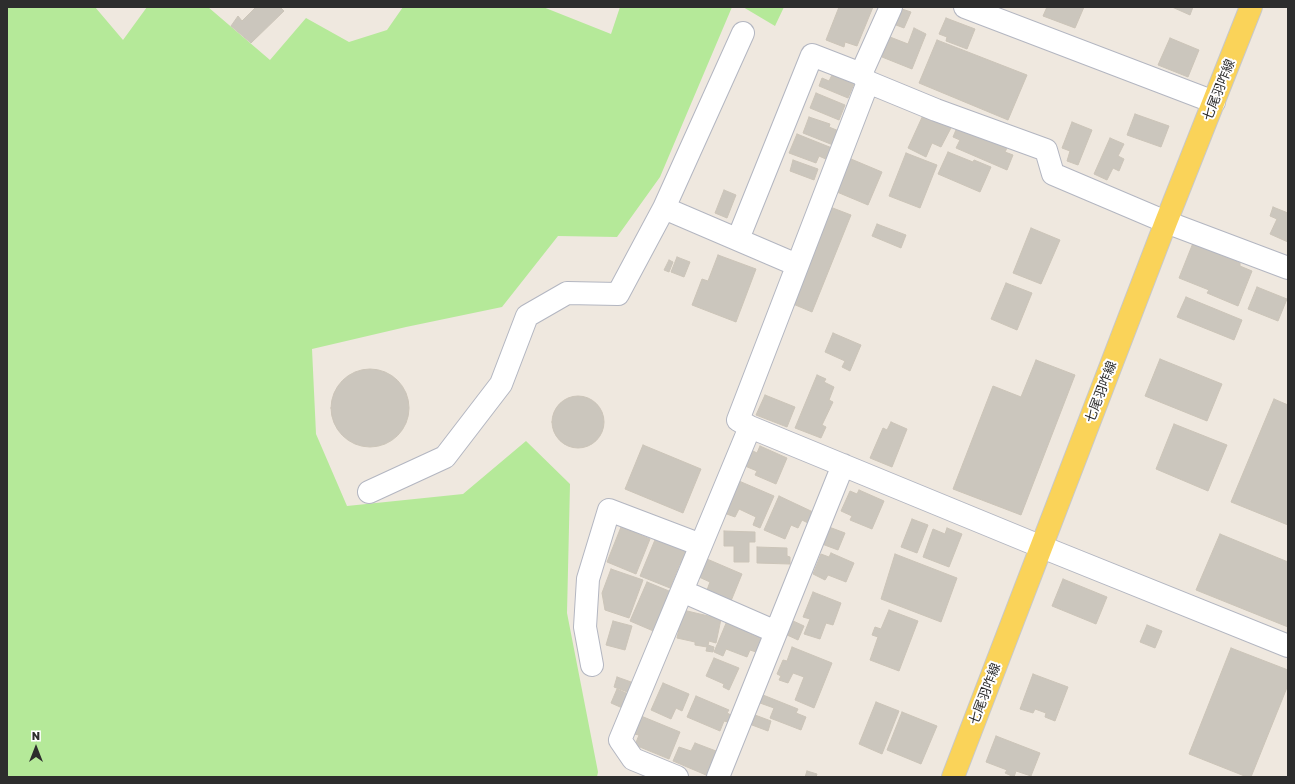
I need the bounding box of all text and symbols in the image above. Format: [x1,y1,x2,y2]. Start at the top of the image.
street label: 七尾羽咋線 [1200,57,1238,123]
street label: 七尾羽咋線 [1082,359,1120,425]
street label: 七尾羽咋線 [966,661,1004,727]
north arrow [16,728,56,768]
text: N [32,729,40,742]

